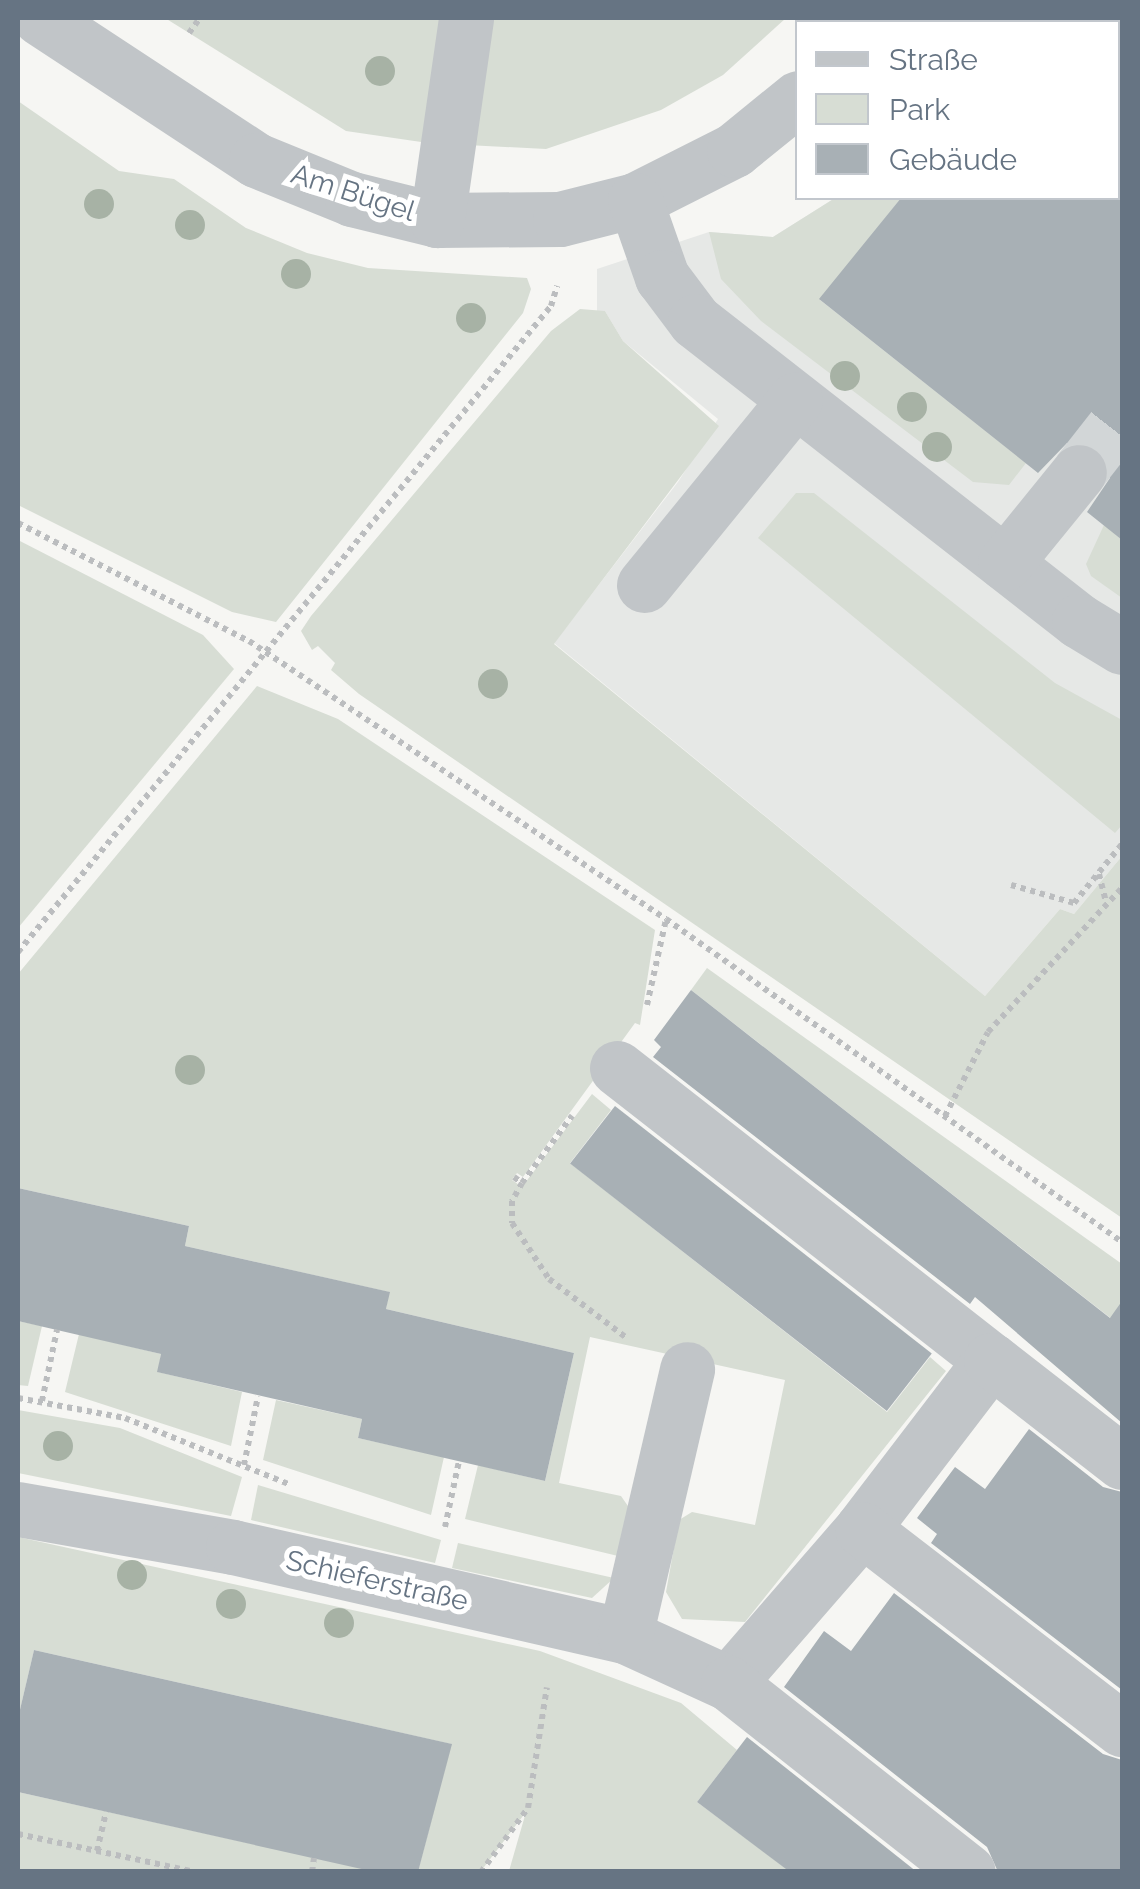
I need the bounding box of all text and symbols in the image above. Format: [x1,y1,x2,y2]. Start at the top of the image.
legend [795,20,1120,200]
text: Straße [889,42,978,77]
text: Park [889,92,950,127]
text: Gebäude [889,142,1017,177]
street label: Am Bügel [287,157,419,229]
street label: Schieferstraße [283,1544,471,1618]

